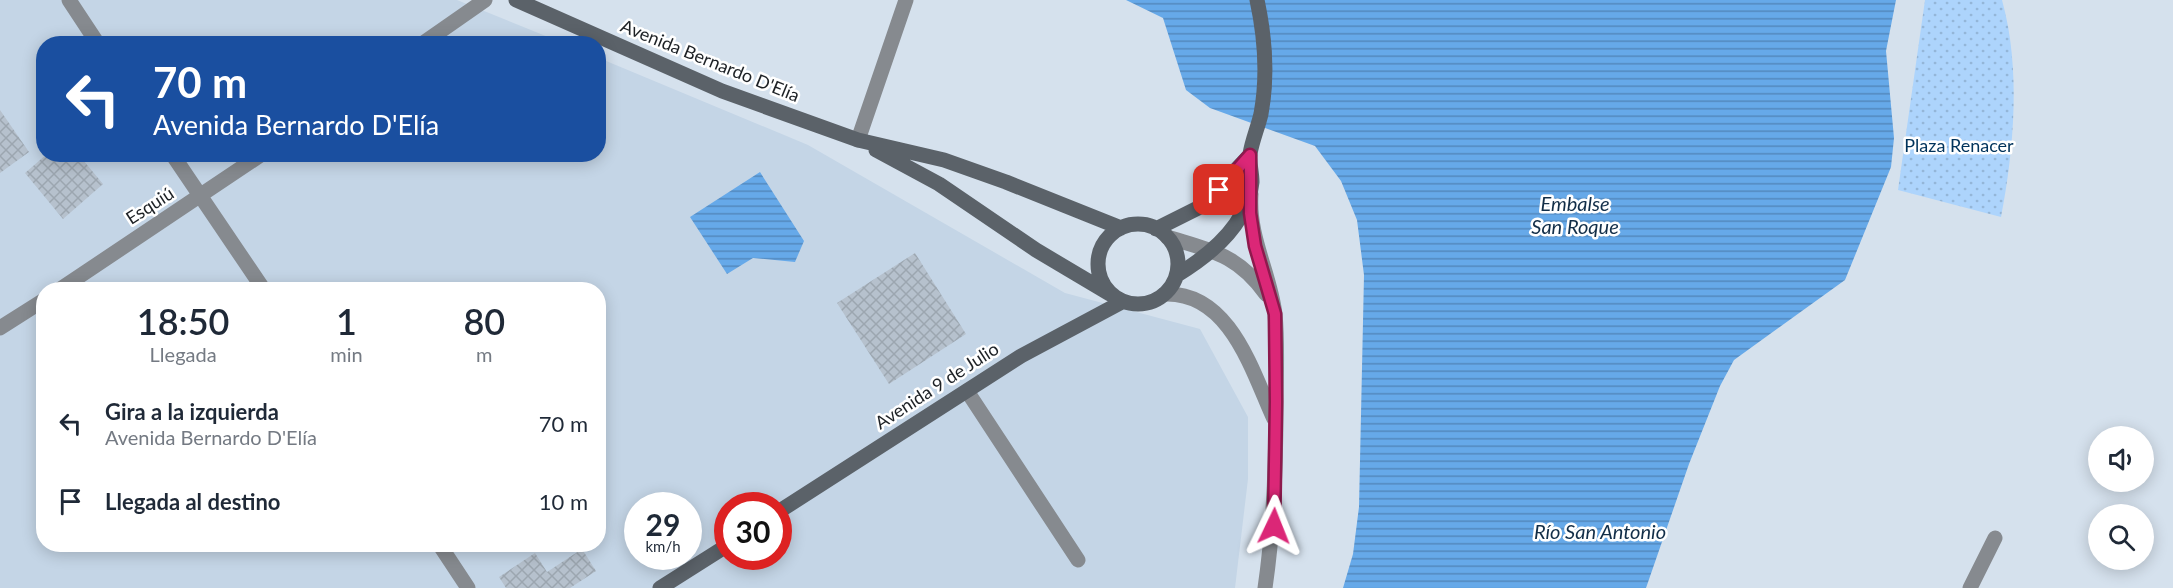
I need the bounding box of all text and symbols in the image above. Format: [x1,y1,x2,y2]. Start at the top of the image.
street label: Avenida Bernardo D'Elía [618,14,803,106]
text: 70 m [153,57,247,107]
icon: left [54,60,132,138]
text: Avenida Bernardo D'Elía [153,108,439,141]
park label: Plaza Renacer [1904,134,2014,156]
pin [1193,164,1244,215]
icon: arrive [1202,173,1235,206]
street label: Esquiú [121,182,177,229]
water label: Embalse San Roque [1531,191,1619,238]
text: 18:50 [137,299,229,343]
text: 1 [336,299,357,343]
text: 80 [463,299,505,343]
street label: Avenida 9 de Julio [871,337,1002,433]
text: Llegada [150,342,217,366]
text: min [330,342,363,366]
text: m [476,342,493,366]
text: Gira a la izquierda [105,398,279,425]
icon: left [54,407,87,440]
text: 70 m [539,410,588,437]
text: Avenida Bernardo D'Elía [105,425,317,449]
map controls [2088,426,2154,570]
button: sound [2088,426,2154,492]
icon: arrive [54,485,87,518]
text: Llegada al destino [105,488,281,515]
text: 10 m [539,488,588,515]
speed limit sign: 30 [714,492,792,570]
position arrow [1242,494,1306,558]
button: search [2088,504,2154,570]
text: 29 [646,506,680,542]
water label: Río San Antonio [1534,519,1666,543]
text: km/h [645,537,681,555]

